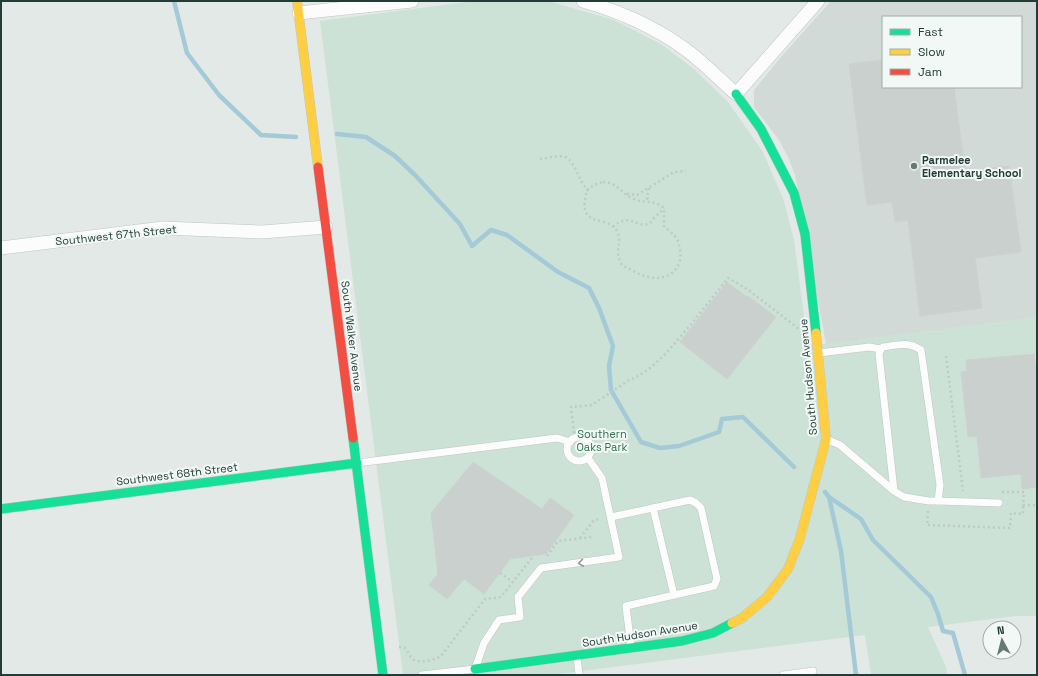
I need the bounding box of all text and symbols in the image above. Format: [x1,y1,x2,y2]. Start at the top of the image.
legend [882,16,1022,88]
text: Fast [918,24,943,40]
text: Slow [918,44,945,60]
text: Jam [918,64,942,80]
place label: Parmelee Elementary School [922,153,1021,180]
marker: Parmelee Elementary School [909,161,919,171]
street label: Southwest 67th Street [55,222,177,248]
street label: South Walker Avenue [338,280,366,392]
street label: South Hudson Avenue [796,318,820,436]
park label: Southern Oaks Park [577,427,628,454]
street label: Southwest 68th Street [115,460,239,488]
one-way arrow [577,558,584,567]
street label: South Hudson Avenue [581,618,699,650]
north arrow [982,620,1022,660]
text: N [996,623,1005,637]

